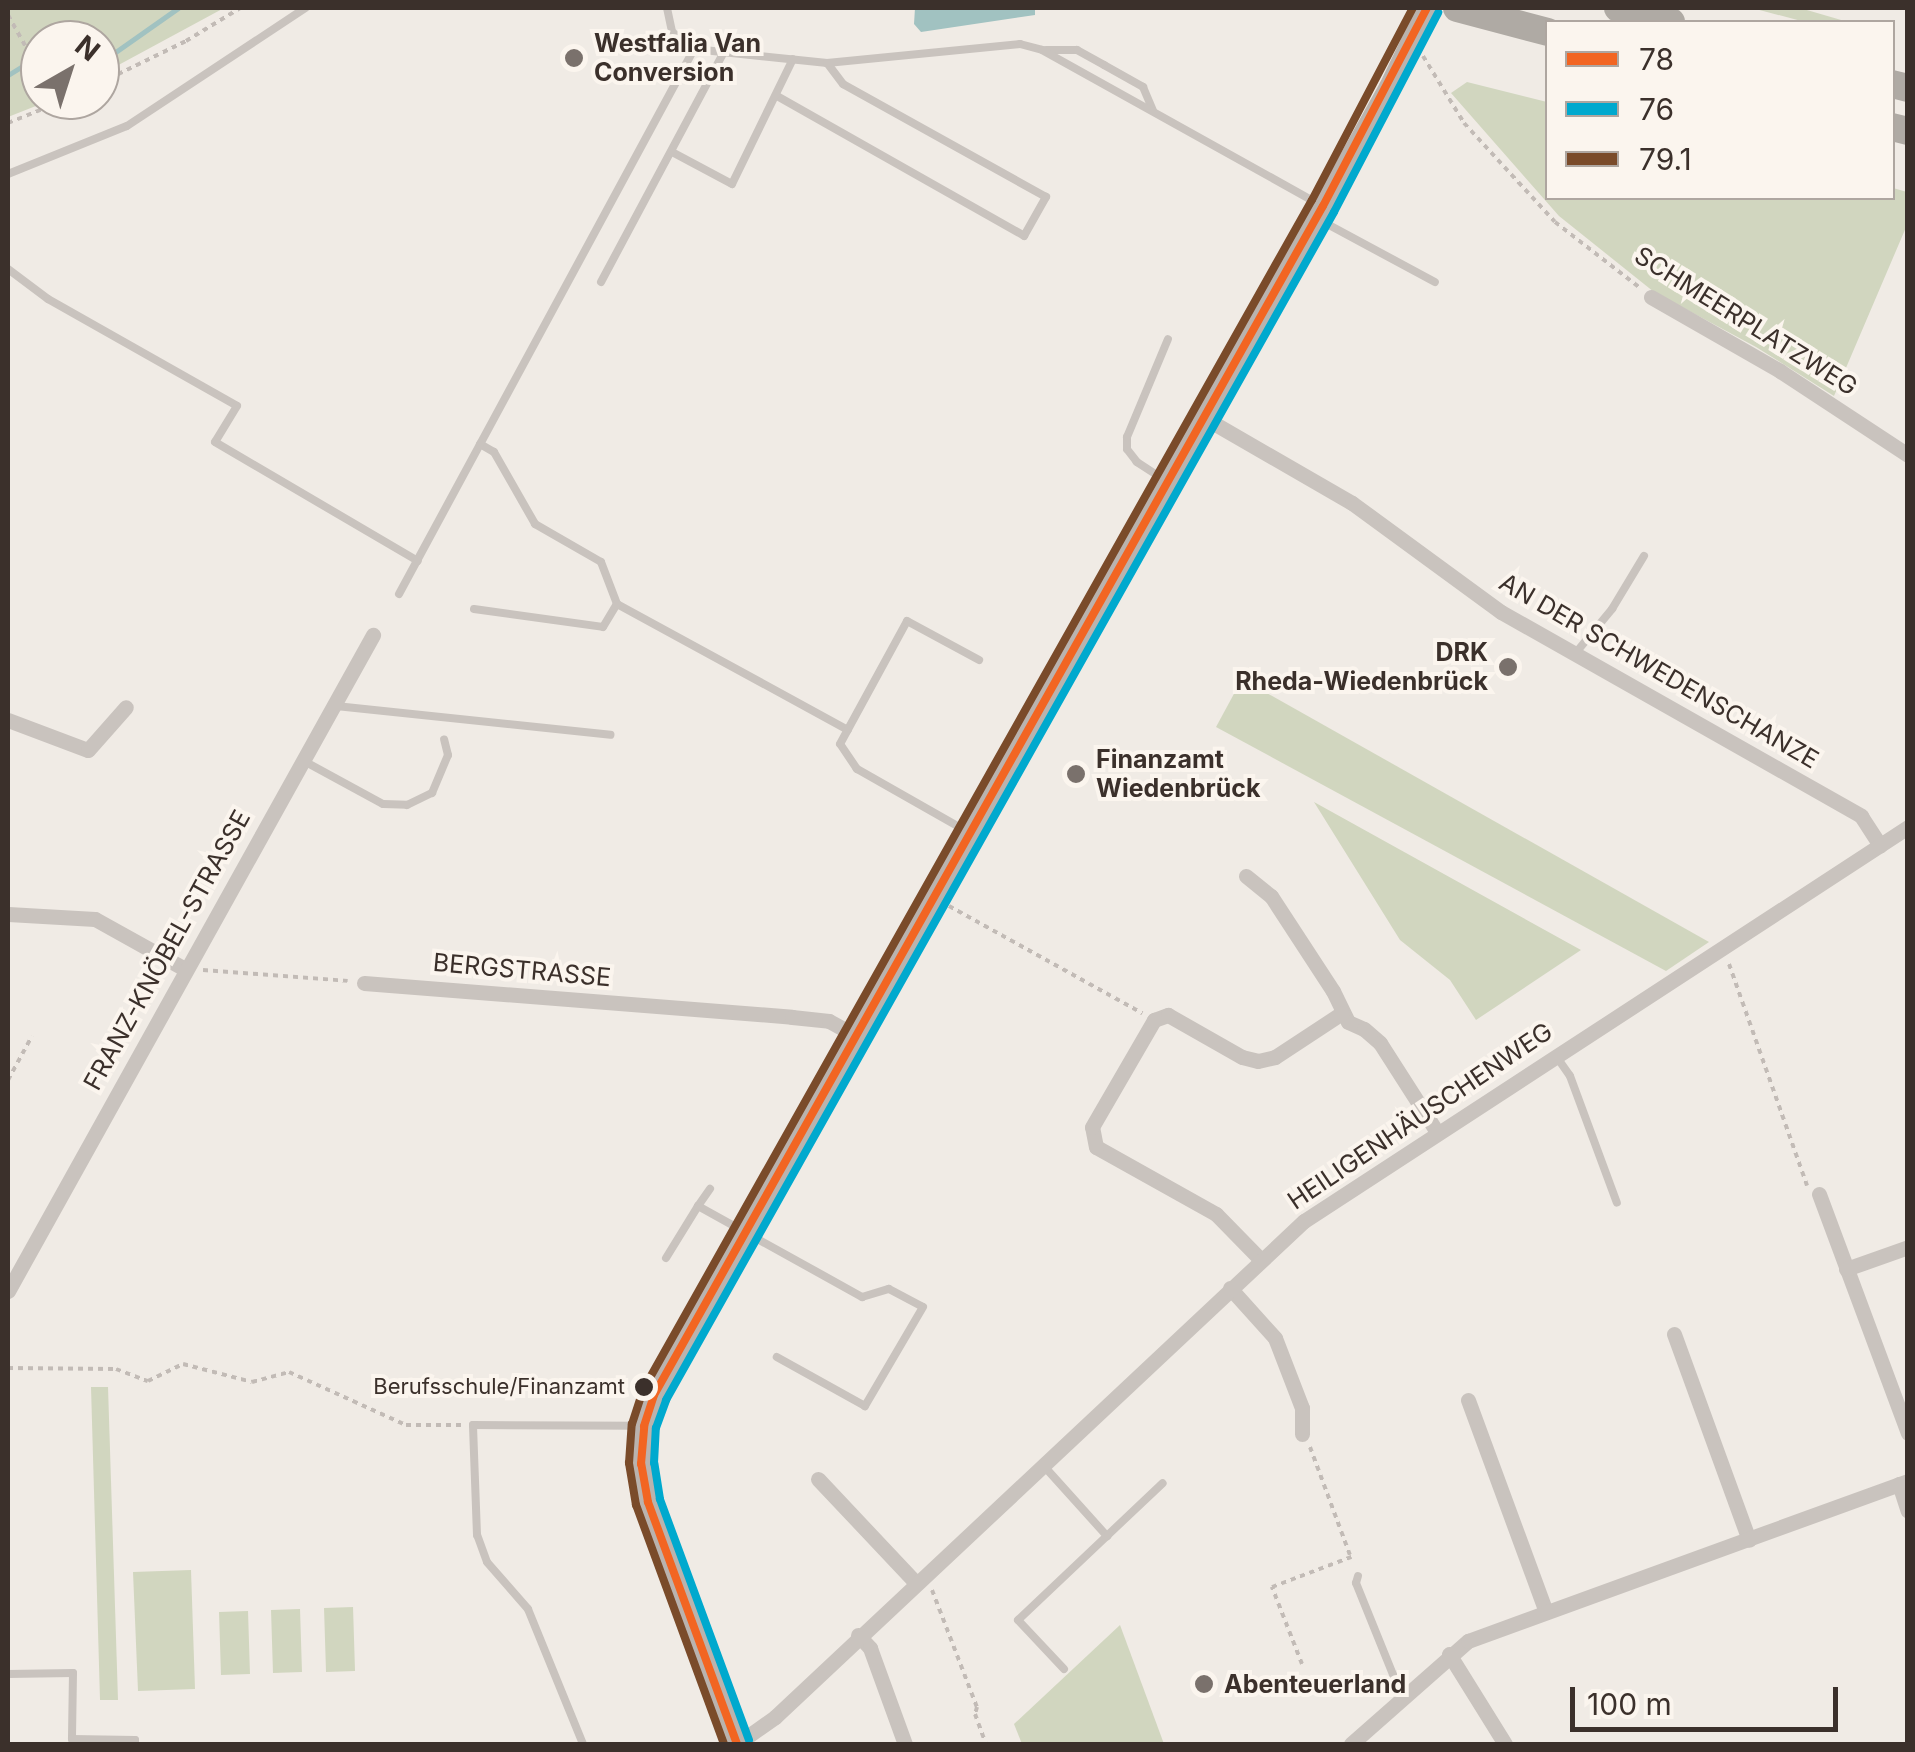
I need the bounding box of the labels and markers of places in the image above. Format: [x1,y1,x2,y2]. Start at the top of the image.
place label: Westfalia Van Conversion [594,29,761,88]
marker: Westfalia Van Conversion [563,47,585,69]
place label: DRK Rheda-Wiedenbrück [1235,638,1488,697]
marker: DRK Rheda-Wiedenbrück [1497,656,1519,678]
place label: Finanzamt Wiedenbrück [1096,745,1261,804]
marker: Finanzamt Wiedenbrück [1065,763,1087,785]
place label: Berufsschule/Finanzamt [373,1374,625,1400]
marker: Berufsschule/Finanzamt [634,1377,654,1397]
place label: Abenteuerland [1224,1669,1406,1699]
marker: Abenteuerland [1193,1673,1215,1695]

